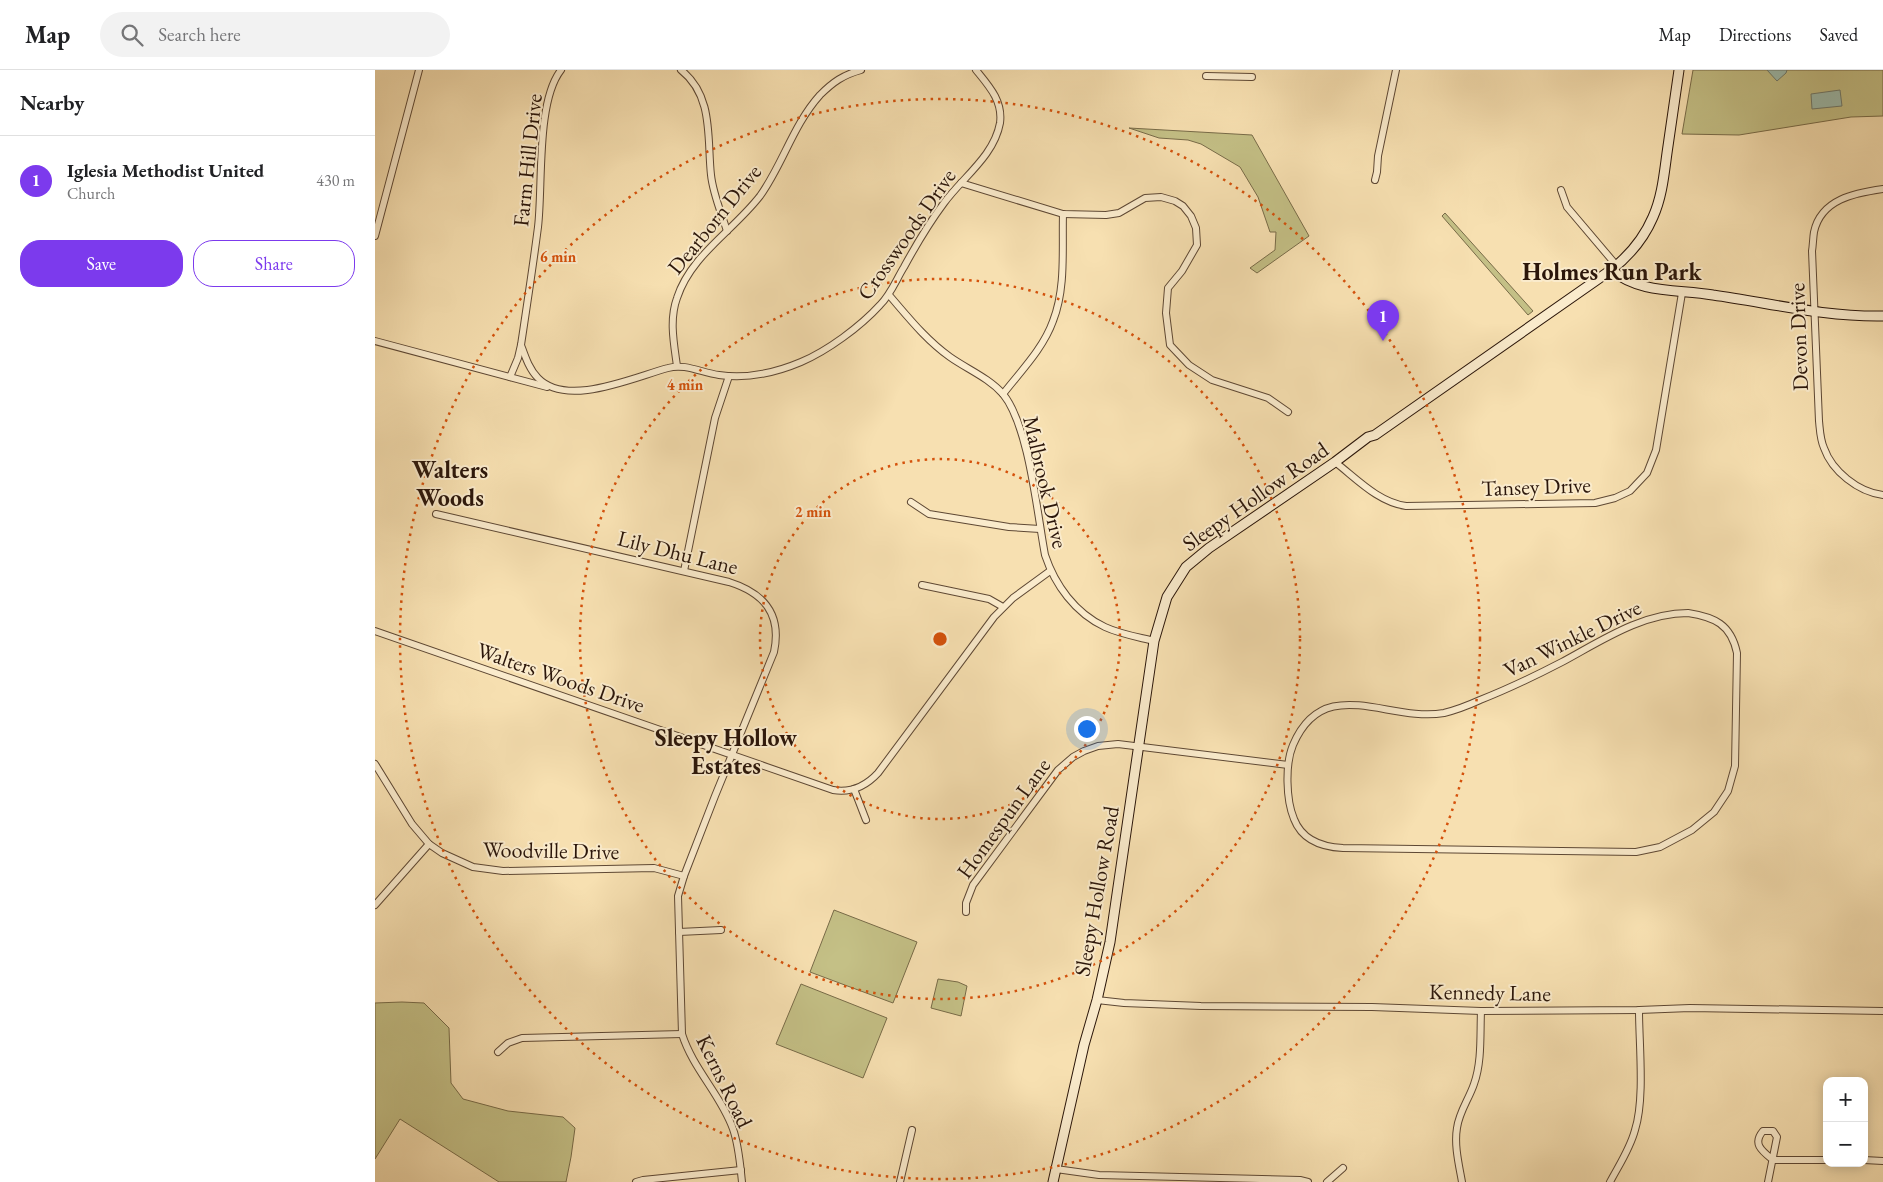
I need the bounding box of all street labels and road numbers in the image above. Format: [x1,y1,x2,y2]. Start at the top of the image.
street label: Farm Hill Drive [506,92,549,228]
street label: Dearborn Drive [661,158,768,280]
street label: Crosswoods Drive [850,163,963,306]
street label: Devon Drive [1782,282,1815,392]
street label: Malbrook Drive [1016,413,1075,552]
street label: Sleepy Hollow Road [1176,435,1335,558]
street label: Tansey Drive [1481,470,1592,503]
street label: Lily Dhu Lane [615,524,742,582]
street label: Van Winkle Drive [1499,592,1646,684]
street label: Walters Woods Drive [473,635,649,720]
street label: Homespun Lane [950,752,1057,884]
street label: Sleepy Hollow Road [1067,803,1126,978]
street label: Woodville Drive [483,835,620,866]
street label: Kennedy Lane [1429,977,1552,1008]
street label: Kerns Road [690,1030,760,1133]

